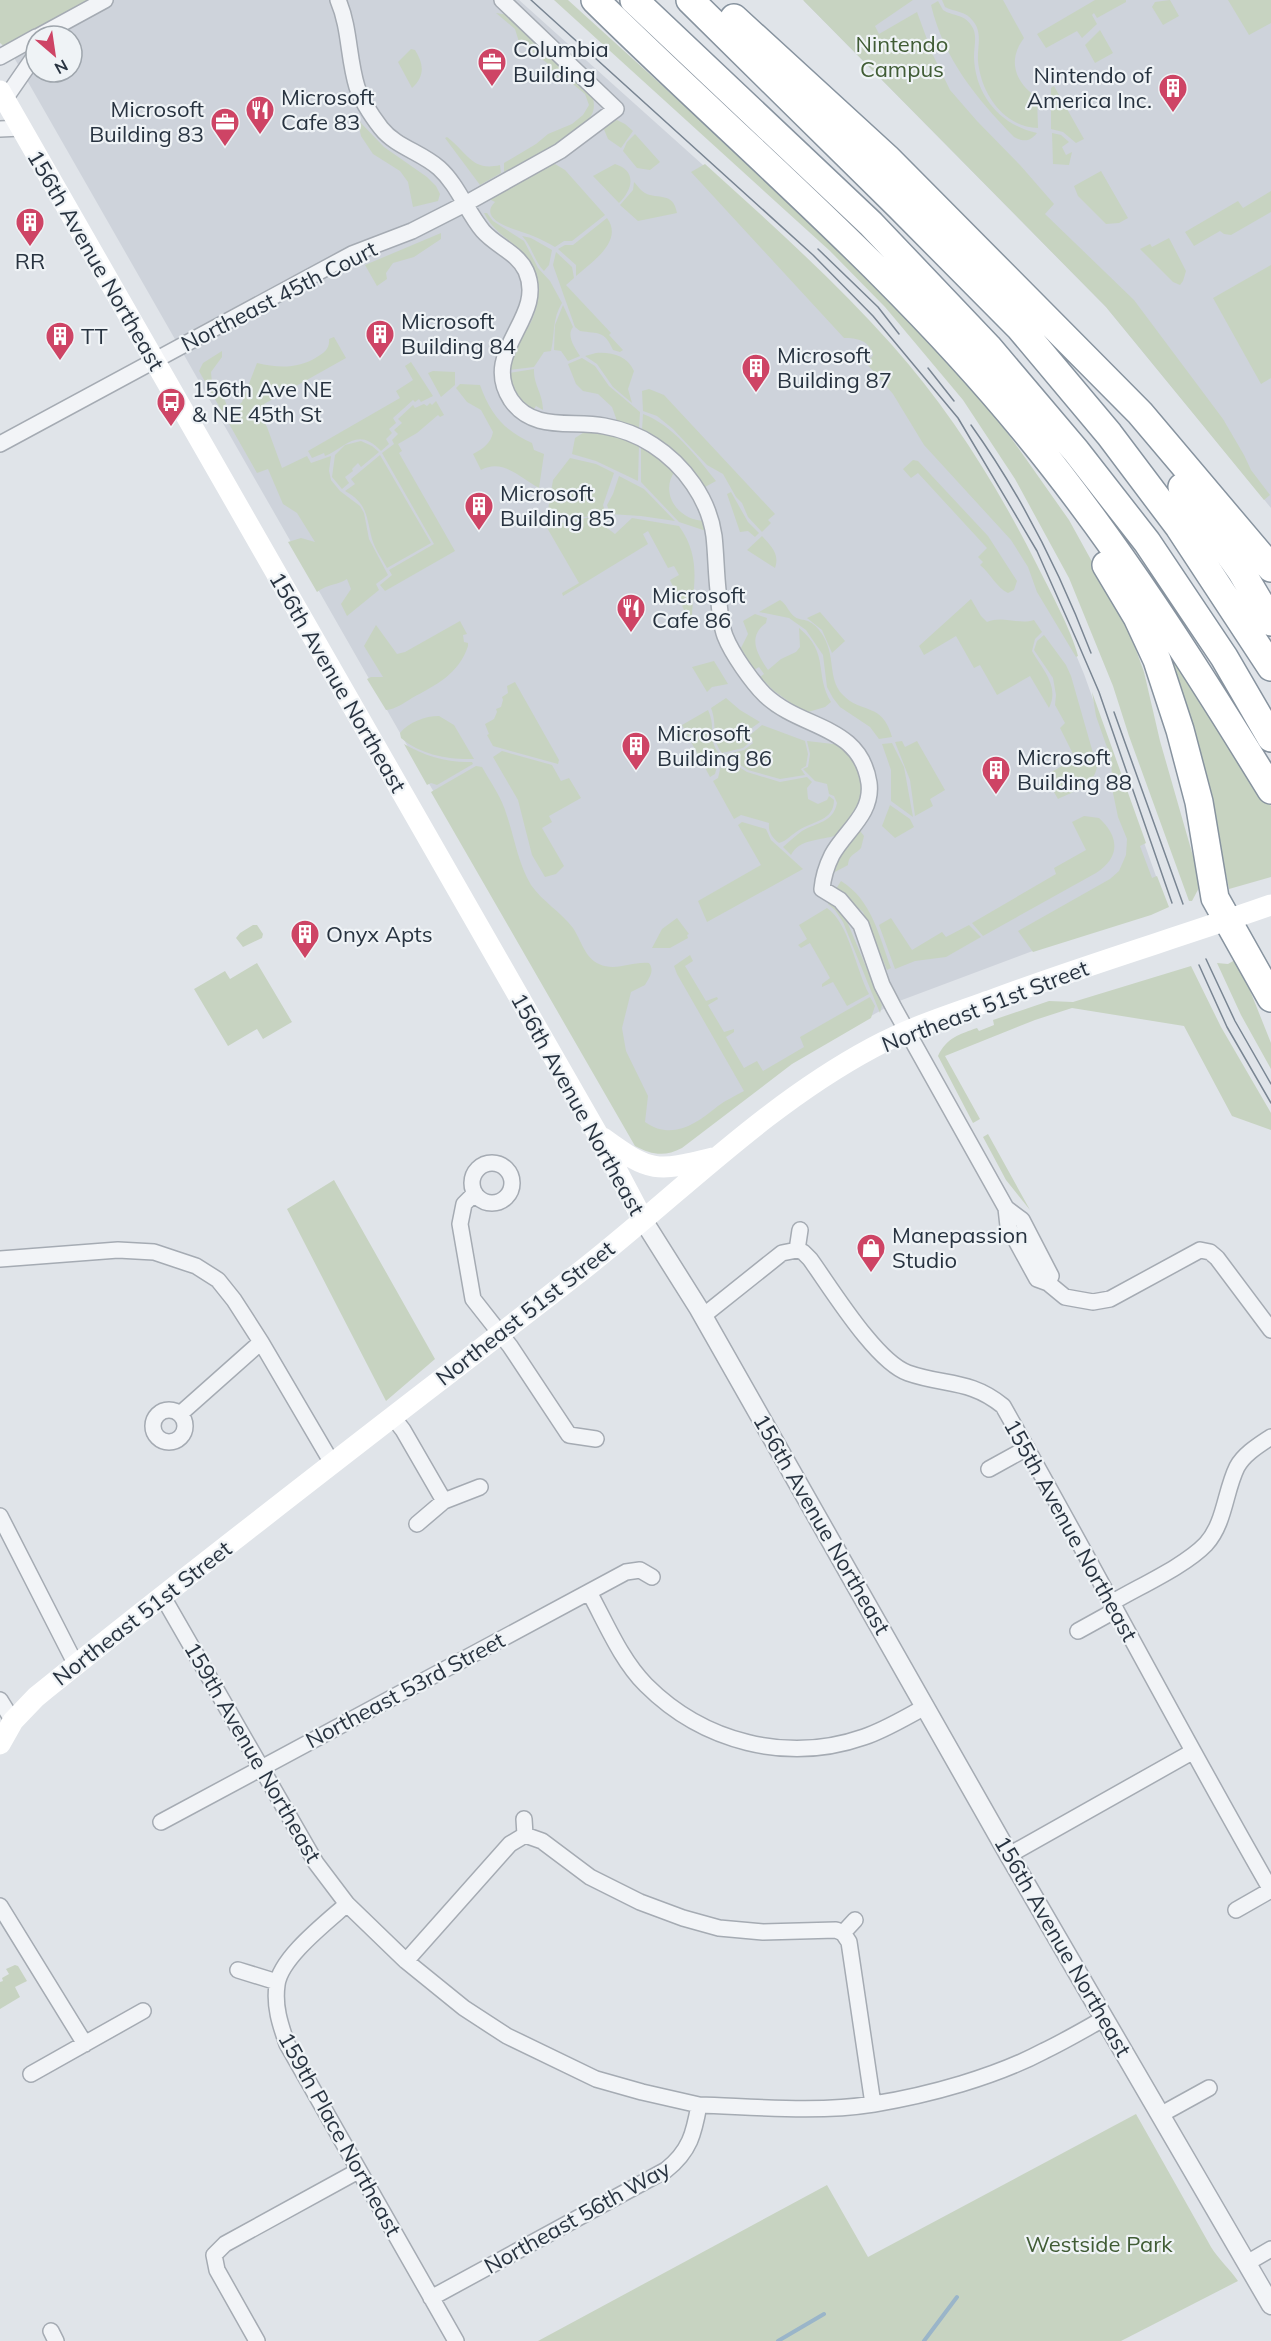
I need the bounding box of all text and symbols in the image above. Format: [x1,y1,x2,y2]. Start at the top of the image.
north arrow [24,24,84,84]
park label: Nintendo Campus [856,30,948,83]
place label: Columbia Building [513,35,609,88]
office icon: Columbia Building [476,46,508,88]
text: N [51,55,71,79]
place label: Nintendo of America Inc. [1027,61,1153,114]
building icon: Nintendo of America Inc. [1157,72,1189,114]
place label: Microsoft Cafe 83 [281,83,375,136]
restaurant icon: Microsoft Cafe 83 [244,94,276,136]
place label: Microsoft Building 83 [89,95,204,148]
office icon: Microsoft Building 83 [209,106,241,148]
street label: 156th Avenue Northeast [21,145,171,376]
building icon: RR [14,206,46,248]
street label: Northeast 45th Court [176,234,382,358]
place label: RR [15,247,45,275]
place label: Microsoft Building 84 [401,307,516,360]
building icon: Microsoft Building 84 [364,318,396,360]
building icon: TT [44,320,76,362]
place label: TT [81,322,108,350]
place label: Microsoft Building 87 [777,341,892,394]
building icon: Microsoft Building 87 [740,352,772,394]
place label: 156th Ave NE & NE 45th St [192,375,332,428]
bus stop icon: 156th Ave NE & NE 45th St [155,386,187,428]
place label: Microsoft Building 85 [500,479,615,532]
building icon: Microsoft Building 85 [463,490,495,532]
street label: 156th Avenue Northeast [263,567,413,798]
place label: Microsoft Cafe 86 [652,581,746,634]
restaurant icon: Microsoft Cafe 86 [615,592,647,634]
place label: Microsoft Building 86 [657,719,772,772]
building icon: Microsoft Building 86 [620,730,652,772]
place label: Microsoft Building 88 [1017,743,1132,796]
building icon: Microsoft Building 88 [980,754,1012,796]
building icon: Onyx Apts [289,918,321,960]
place label: Onyx Apts [326,920,433,948]
street label: Northeast 51st Street [878,954,1093,1058]
street label: 156th Avenue Northeast [505,988,651,1220]
place label: Manepassion Studio [892,1221,1028,1274]
shop icon: Manepassion Studio [855,1232,887,1274]
street label: Northeast 51st Street [430,1234,620,1391]
street label: 156th Avenue Northeast [747,1409,897,1640]
street label: 155th Avenue Northeast [998,1414,1144,1646]
street label: Northeast 51st Street [47,1534,237,1691]
street label: Northeast 53rd Street [301,1625,510,1754]
street label: 159th Avenue Northeast [178,1637,328,1868]
street label: 156th Avenue Northeast [988,1831,1138,2062]
street label: 159th Place Northeast [272,2027,408,2241]
street label: Northeast 56th Way [479,2154,675,2280]
park label: Westside Park [1025,2230,1173,2258]

